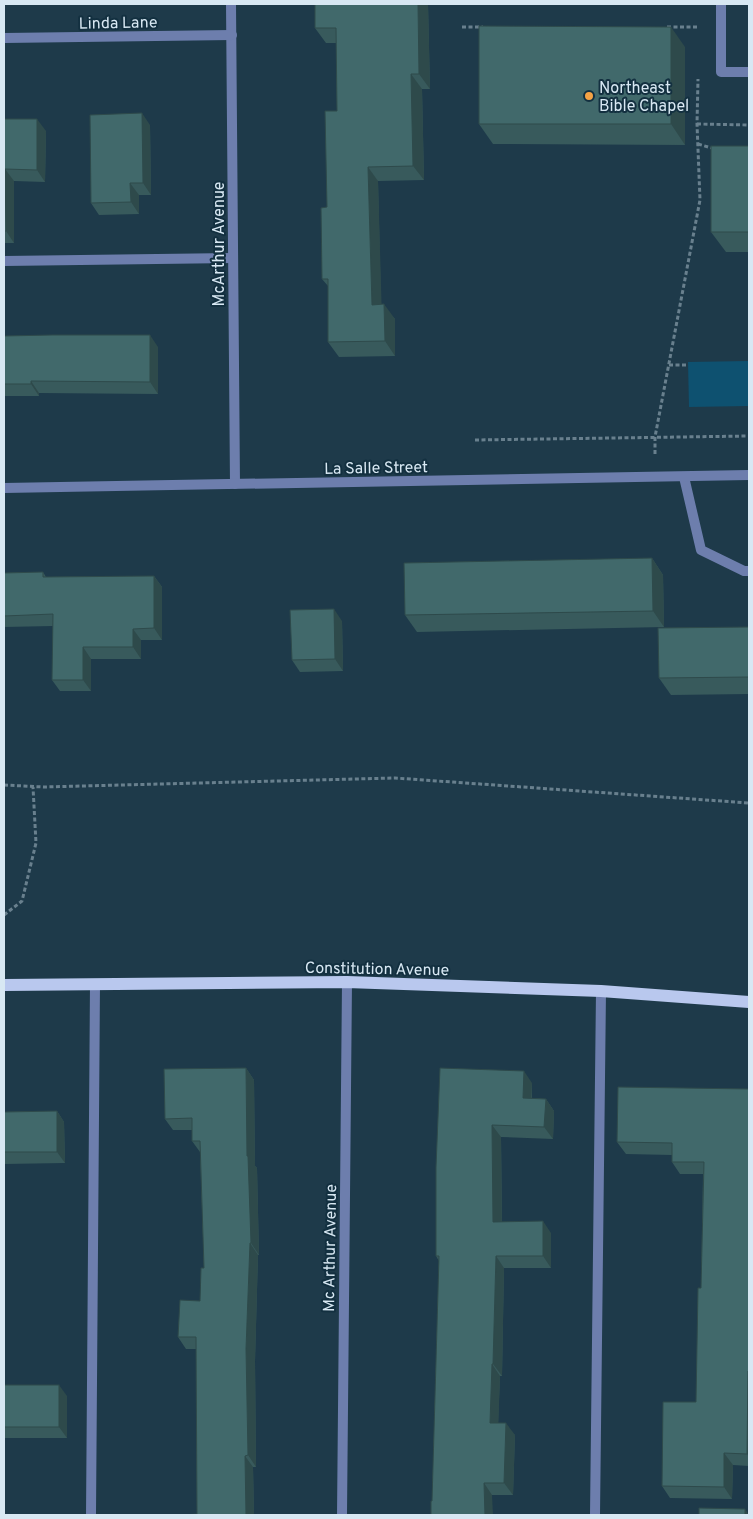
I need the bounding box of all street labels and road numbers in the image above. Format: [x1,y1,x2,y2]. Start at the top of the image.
street label: Linda Lane [78,13,158,35]
street label: McArthur Avenue [210,182,230,306]
street label: La Salle Street [324,458,428,480]
street label: Constitution Avenue [305,959,449,981]
street label: Mc Arthur Avenue [320,1184,342,1312]

